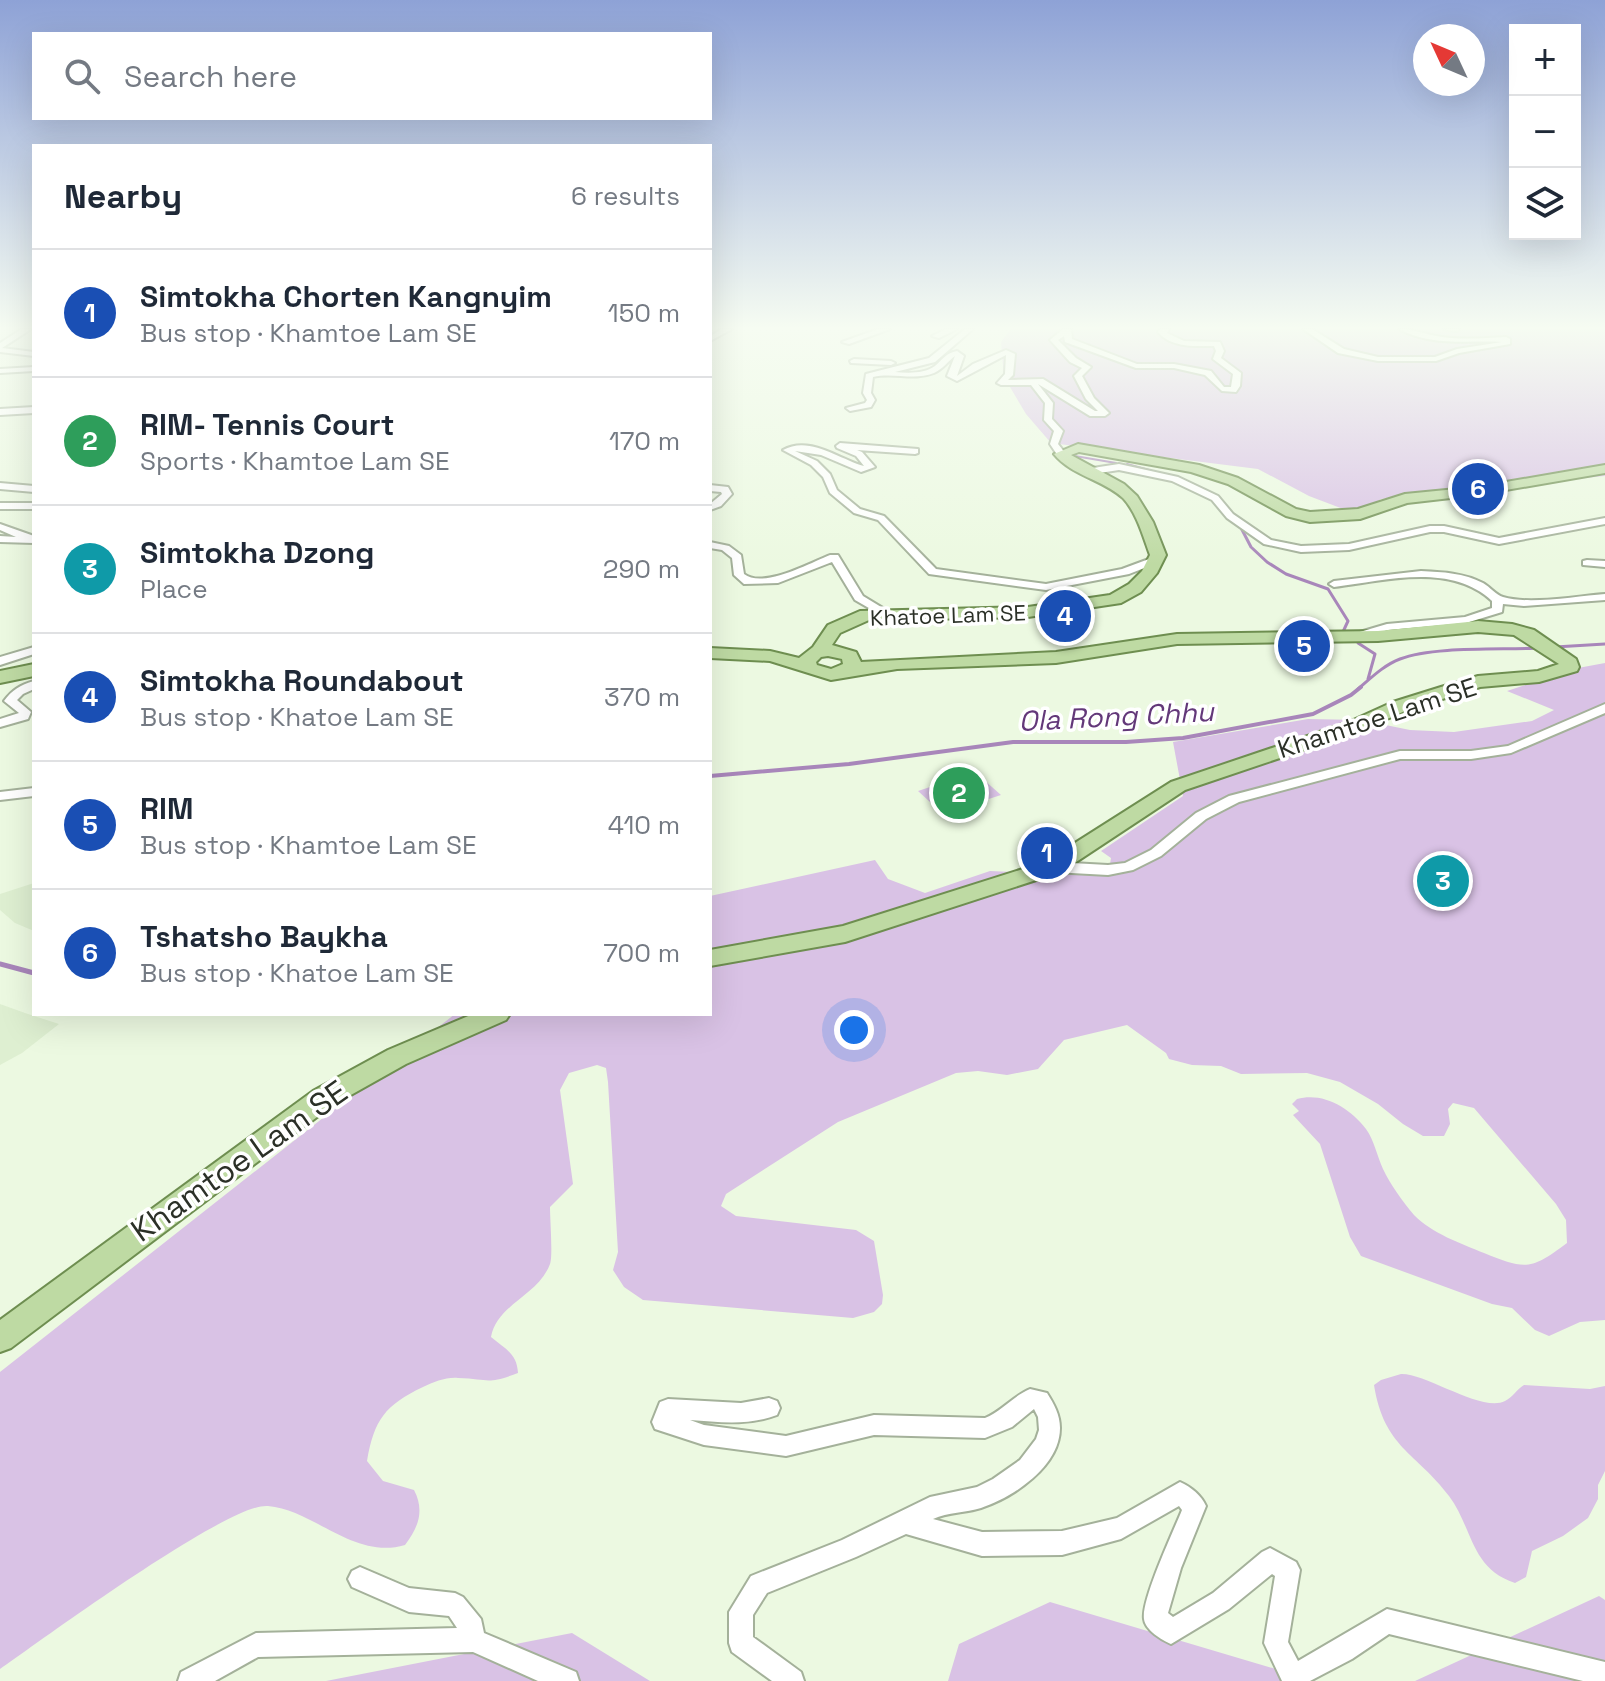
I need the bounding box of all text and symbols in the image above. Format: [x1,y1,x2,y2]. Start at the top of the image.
north arrow [1413,24,1485,96]
map controls [1509,24,1581,240]
button: + [1509,24,1581,96]
search box [32,32,712,120]
icon: search [60,54,104,98]
text: Search here [124,57,297,96]
button: − [1509,96,1581,168]
button: layers [1509,168,1581,240]
text: Nearby [64,175,182,218]
text: 6 results [571,179,680,213]
text: Simtokha Chorten Kangnyim [140,277,552,316]
text: 1 [84,296,96,330]
text: 150 m [608,296,680,330]
text: Bus stop · Khamtoe Lam SE [140,316,477,350]
text: RIM- Tennis Court [140,405,394,444]
text: 2 [82,424,98,458]
text: 170 m [609,424,680,458]
text: Sports · Khamtoe Lam SE [140,444,450,478]
pin: 6 [1452,459,1504,519]
text: Simtokha Dzong [140,533,374,572]
text: 3 [82,552,98,586]
text: 290 m [603,552,680,586]
text: Place [140,572,208,606]
pin: 4 [1039,586,1091,646]
street label: Khatoe Lam SE [870,598,1026,632]
pin: 5 [1278,616,1330,676]
text: Simtokha Roundabout [140,661,464,700]
street label: Khamtoe Lam SE [1273,670,1481,766]
text: 4 [82,680,98,714]
text: 370 m [604,680,680,714]
water label: Ola Rong Chhu [1017,693,1216,739]
text: Bus stop · Khatoe Lam SE [140,700,454,734]
pin: 2 [933,763,985,823]
text: RIM [140,789,193,828]
text: 5 [82,808,98,842]
text: 410 m [608,808,680,842]
pin: 1 [1021,823,1073,883]
text: Bus stop · Khamtoe Lam SE [140,828,477,862]
pin: 3 [1417,851,1469,911]
text: Tshatsho Baykha [140,917,388,956]
text: 6 [82,936,98,970]
text: 700 m [603,936,680,970]
text: Bus stop · Khatoe Lam SE [140,956,454,990]
your location [834,1010,874,1050]
street label: Khamtoe Lam SE [123,1072,355,1250]

